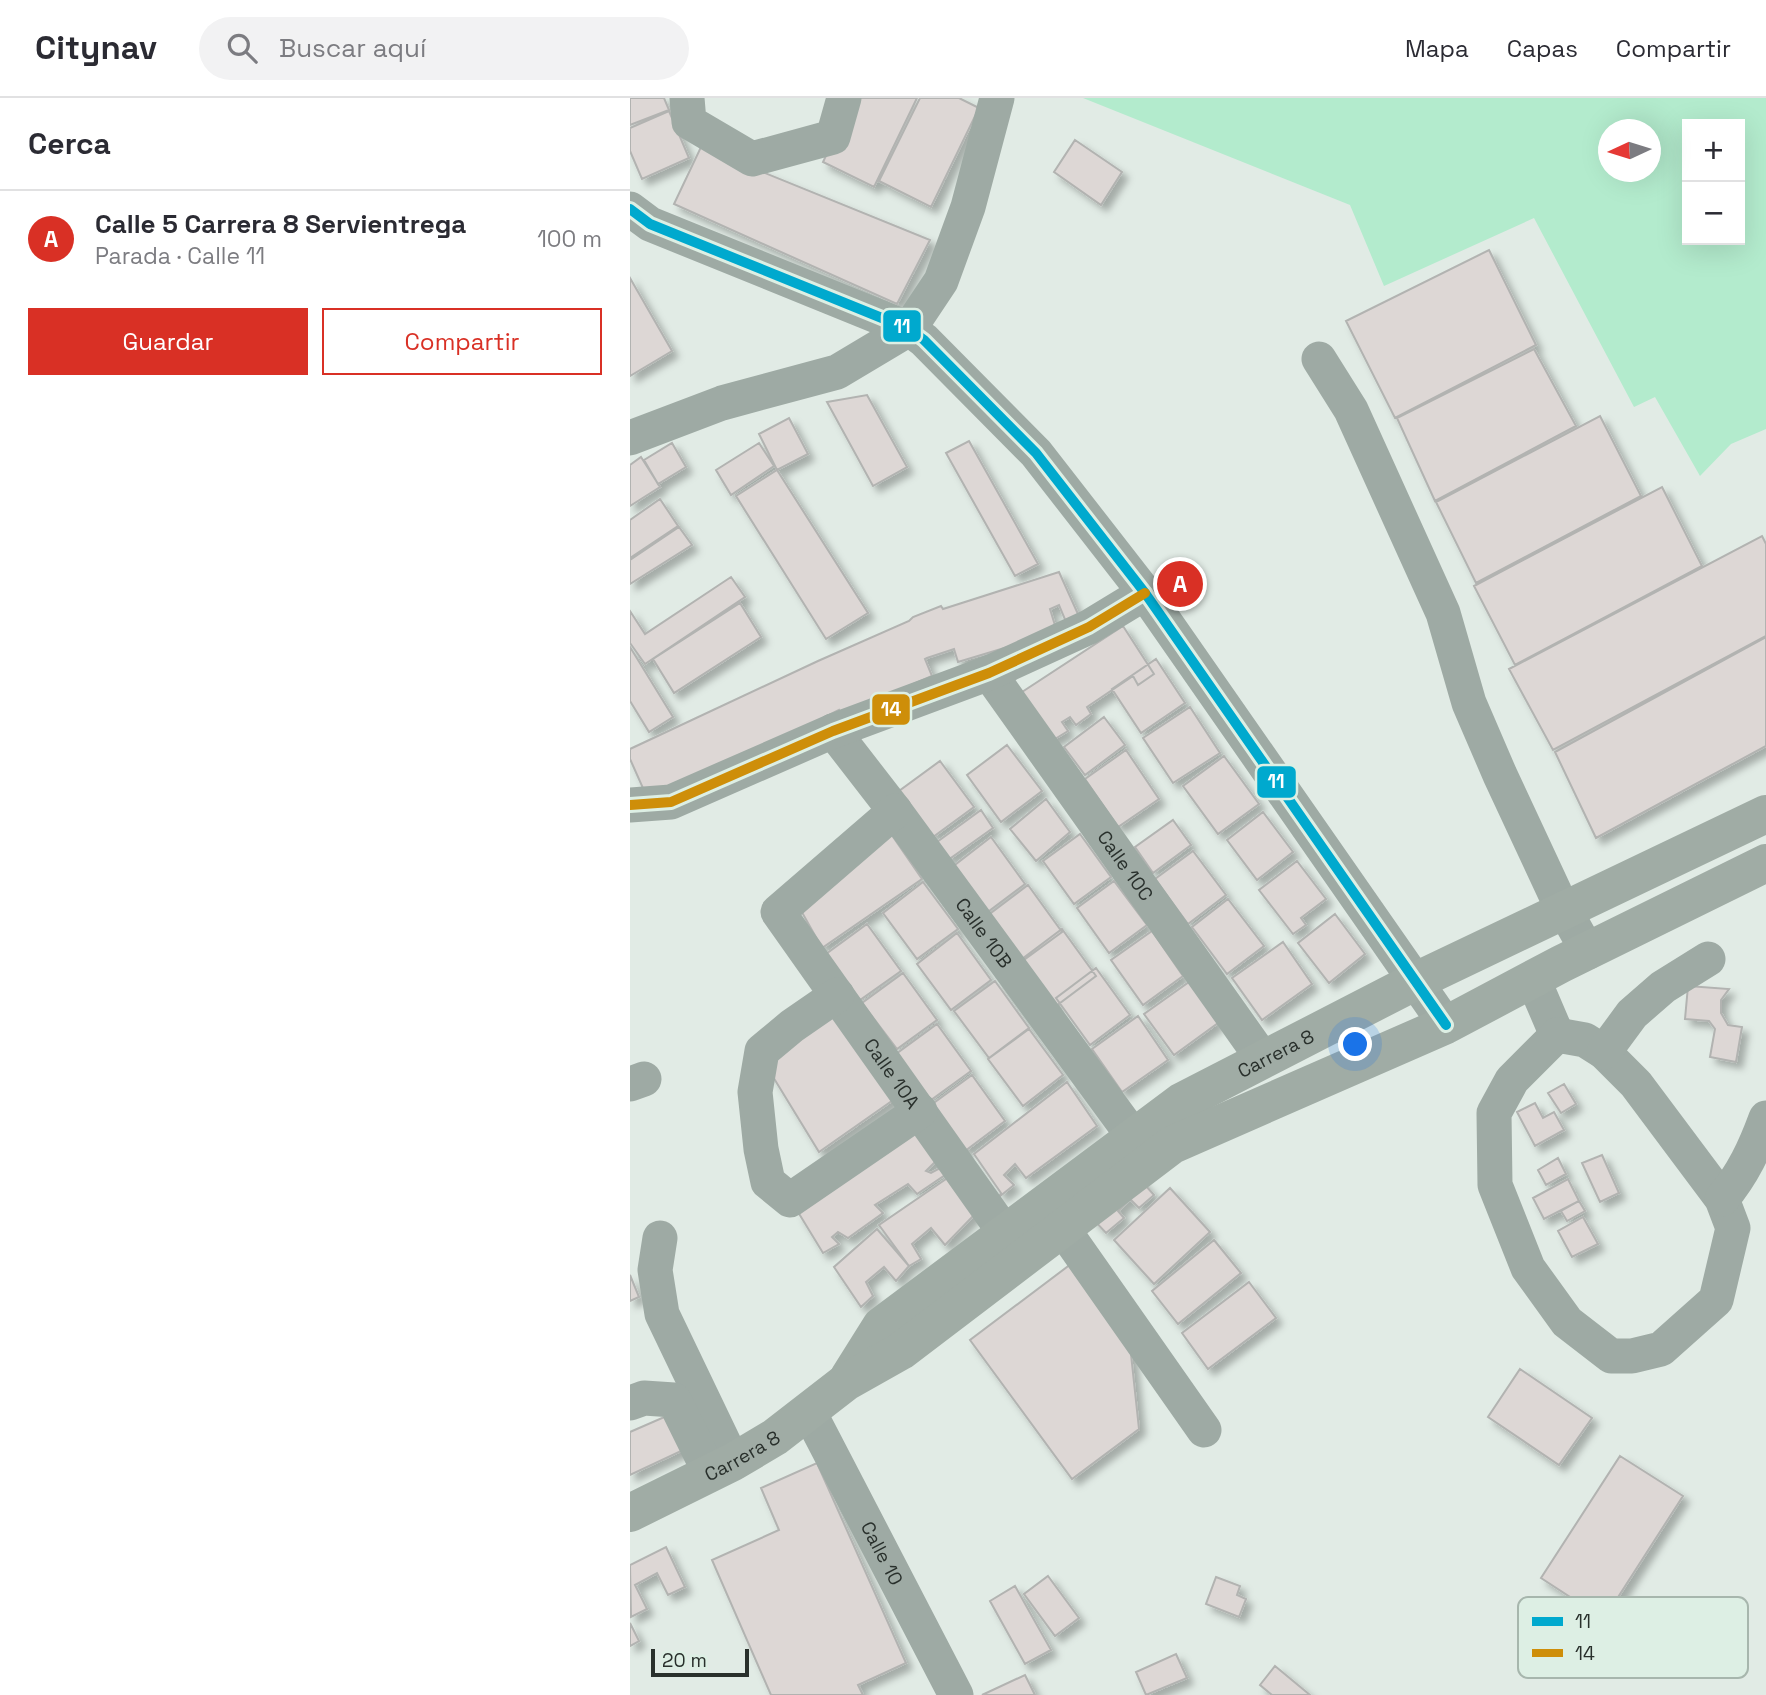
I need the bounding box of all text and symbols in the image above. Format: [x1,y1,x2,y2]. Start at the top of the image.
search box [199,17,689,80]
text: Citynav [35,27,157,69]
icon: search [223,29,261,67]
text: Buscar aquí [279,31,426,65]
text: Mapa [1405,33,1469,64]
text: Capas [1507,33,1578,64]
text: Compartir [1616,33,1731,64]
north arrow [1598,119,1661,182]
map controls [1682,119,1745,245]
button: + [1682,119,1745,182]
text: Cerca [28,124,111,163]
button: − [1682,182,1745,245]
text: Calle 5 Carrera 8 Servientrega [95,207,466,241]
text: A [44,224,58,254]
text: 100 m [537,224,602,254]
text: Parada · Calle 11 [95,241,265,271]
button: Guardar [28,308,308,375]
button: Compartir [322,308,602,375]
line badge: 11 [882,309,922,343]
text: 11 [893,314,911,339]
pin: A [1157,558,1203,610]
line badge: 14 [871,693,911,726]
text: 14 [881,697,901,722]
line badge: 11 [1256,765,1297,799]
text: 11 [1267,769,1285,794]
street label: Calle 10C [1092,825,1159,906]
street label: Calle 10B [950,892,1018,973]
street label: Carrera 8 [1233,1023,1318,1083]
your location [1338,1027,1372,1061]
street label: Calle 10A [858,1033,926,1113]
street label: Carrera 8 [700,1424,785,1487]
street label: Calle 10 [855,1517,909,1589]
legend [1518,1597,1748,1678]
text: 11 [1575,1609,1591,1634]
text: 14 [1575,1641,1595,1666]
scale bar [651,1646,749,1678]
text: 20 m [662,1648,707,1673]

